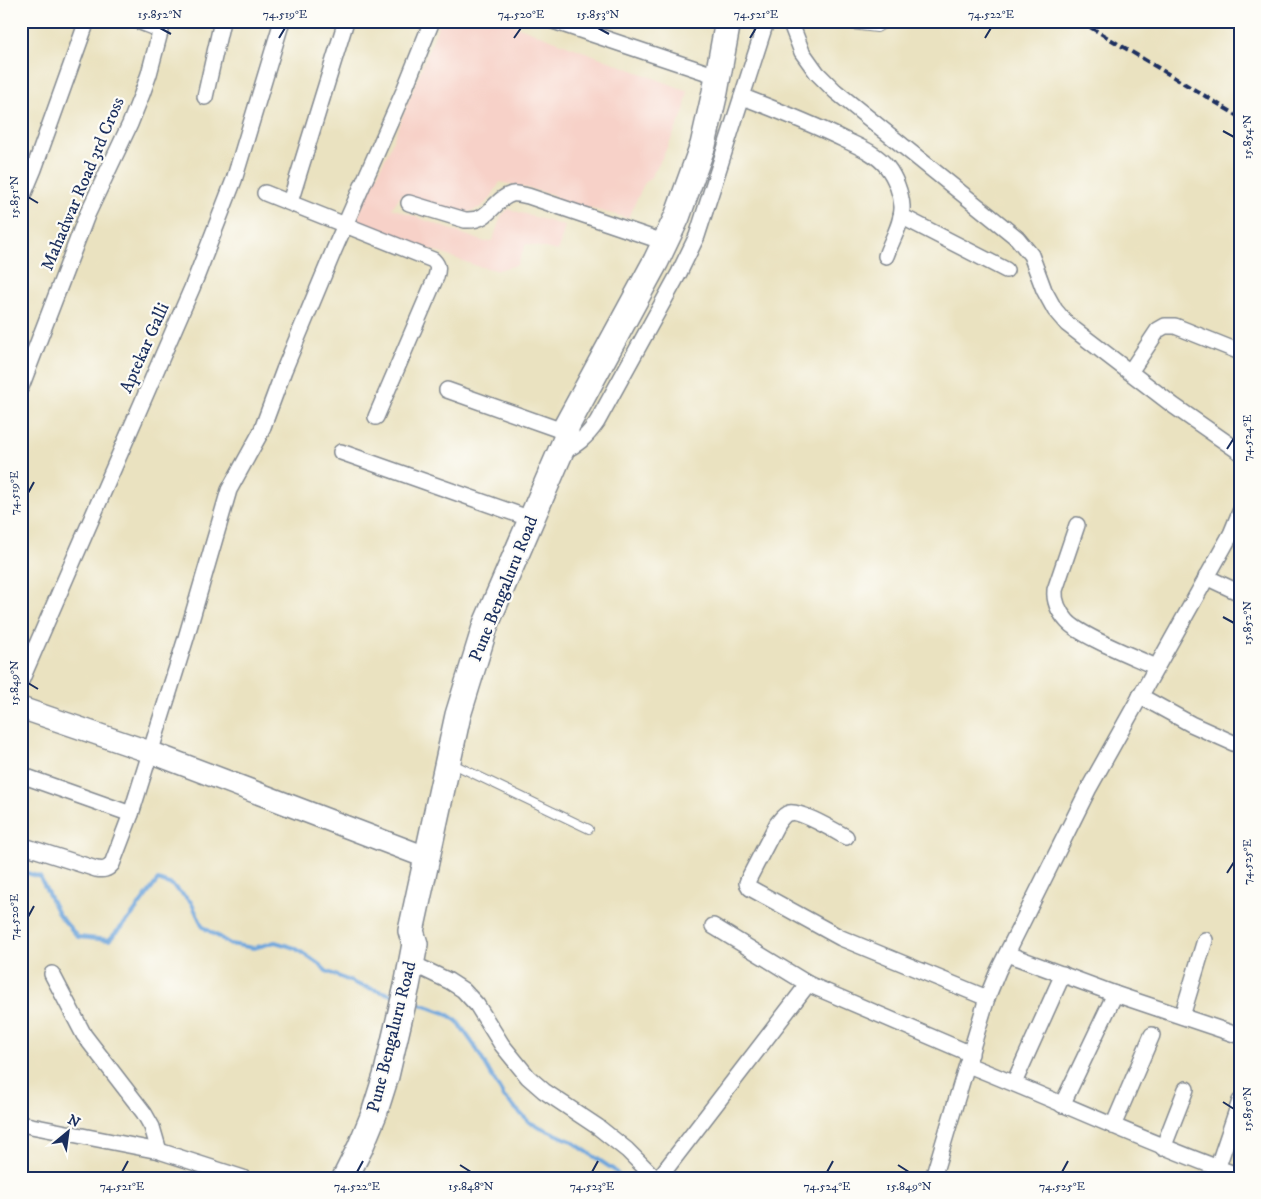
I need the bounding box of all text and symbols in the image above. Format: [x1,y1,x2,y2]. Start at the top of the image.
text: 15.852°N [138,7,182,22]
text: 74.519°E [263,7,308,22]
text: 74.520°E [498,7,545,22]
text: 15.853°N [577,7,620,22]
text: 74.521°E [734,7,779,22]
text: 74.522°E [968,7,1015,22]
street label: Mahadwar Road 3rd Cross [36,94,130,274]
text: 15.854°N [1240,115,1255,159]
text: 15.851°N [7,175,22,218]
street label: Aptekar Galli [115,299,175,397]
text: 74.524°E [1240,414,1255,462]
text: 74.519°E [7,470,22,515]
street label: Pune Bengaluru Road [465,513,543,665]
text: 15.852°N [1240,601,1255,645]
text: 15.849°N [7,660,22,706]
text: 74.525°E [1240,838,1255,885]
text: 74.520°E [7,893,22,940]
street label: Pune Bengaluru Road [363,959,421,1115]
text: 15.850°N [1240,1086,1255,1131]
north arrow [42,1106,92,1156]
text: N [64,1111,84,1132]
text: 74.521°E [100,1179,145,1194]
text: 74.522°E [334,1179,381,1194]
text: 15.848°N [448,1179,494,1194]
text: 74.523°E [570,1179,615,1194]
text: 74.524°E [803,1179,851,1194]
text: 15.849°N [886,1179,932,1194]
text: 74.525°E [1039,1179,1086,1194]

